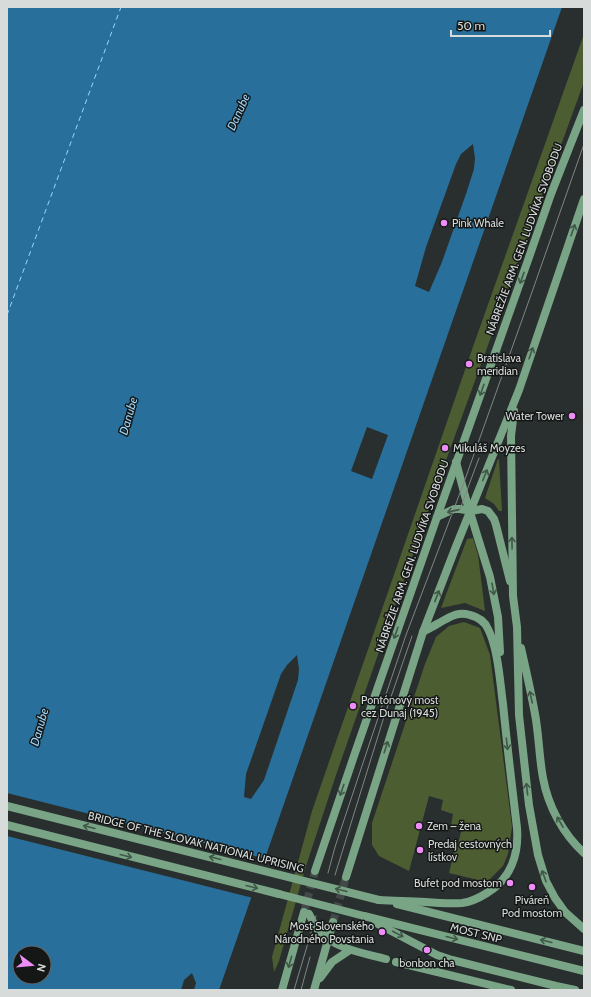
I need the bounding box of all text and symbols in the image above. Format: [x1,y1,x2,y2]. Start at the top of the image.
scale bar [451,12,550,38]
text: 50 m [457,18,485,33]
water label: Danube [223,91,253,133]
street label: NÁBREŽIE ARM. GEN. LUDVÍKA SVOBODU [483,141,565,337]
place label: Pink Whale [452,216,504,230]
marker: Pink Whale [439,218,449,228]
one-way arrow [570,225,578,237]
one-way arrow [517,271,525,283]
one-way arrow [528,348,536,360]
place label: Bratislava meridian [477,351,522,378]
marker: Bratislava meridian [464,359,474,369]
one-way arrow [477,383,485,395]
water label: Danube [116,395,141,436]
place label: Water Tower [506,409,565,423]
marker: Water Tower [567,411,577,421]
place label: Mikuláš Moyzes [453,441,526,455]
marker: Mikuláš Moyzes [440,443,450,453]
street label: NÁBREŽIE ARM. GEN. LUDVÍKA SVOBODU [372,458,452,654]
one-way arrow [482,470,489,482]
one-way arrow [447,507,460,515]
one-way arrow [509,537,516,550]
one-way arrow [489,582,497,595]
one-way arrow [434,590,442,602]
one-way arrow [392,627,400,639]
one-way arrow [527,690,535,703]
place label: Pontónový most cez Dunaj (1945) [361,693,439,720]
marker: Pontónový most cez Dunaj (1945) [348,701,358,711]
water label: Danube [27,706,52,747]
one-way arrow [503,737,511,750]
one-way arrow [383,742,391,754]
one-way arrow [338,783,345,796]
one-way arrow [523,783,531,796]
street label: BRIDGE OF THE SLOVAK NATIONAL UPRISING [87,808,305,876]
one-way arrow [555,816,563,828]
place label: Zem – žena [427,819,482,833]
marker: Zem – žena [414,821,424,831]
one-way arrow [83,822,96,830]
place label: Predaj cestovných lístkov [428,837,512,864]
marker: Predaj cestovných lístkov [415,845,425,855]
one-way arrow [119,852,132,860]
one-way arrow [209,854,222,862]
one-way arrow [540,871,548,883]
place label: Bufet pod mostom [414,876,502,890]
marker: Bufet pod mostom [505,878,515,888]
marker: Piváreň Pod mostom [527,882,537,892]
one-way arrow [246,884,259,892]
one-way arrow [335,886,348,893]
place label: Piváreň Pod mostom [502,893,563,920]
place label: Most Slovenského Národného Povstania [275,919,375,946]
street label: MOST SNP [449,920,504,946]
marker: Most Slovenského Národného Povstania [377,927,387,937]
one-way arrow [392,931,404,938]
one-way arrow [445,935,458,943]
one-way arrow [540,937,553,945]
north arrow [12,945,52,985]
marker: bonbon cha [422,945,432,955]
one-way arrow [286,956,293,969]
place label: bonbon cha [399,956,455,970]
text: N [34,962,49,973]

